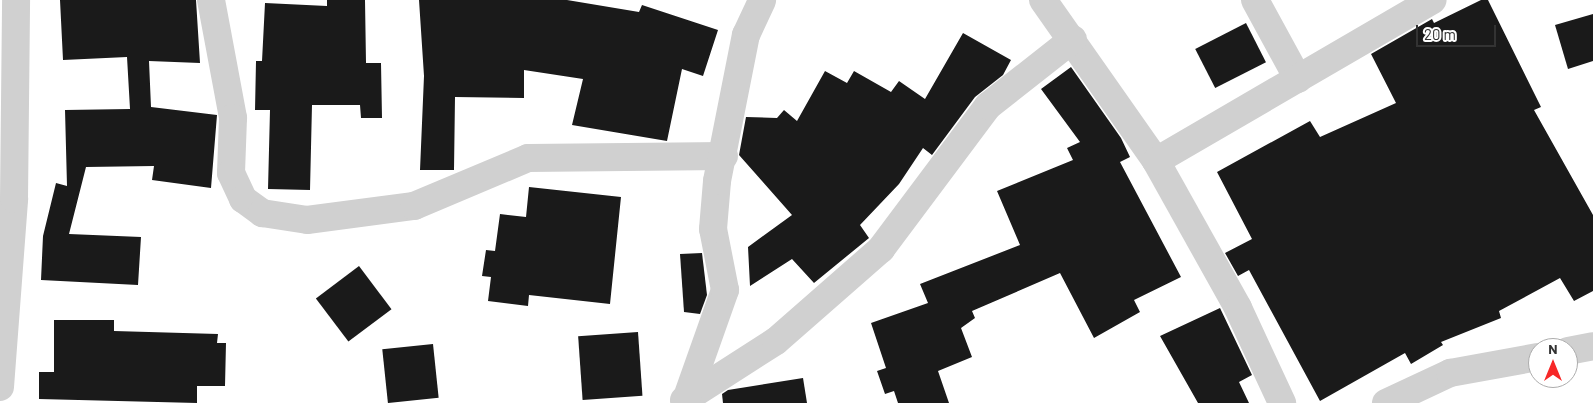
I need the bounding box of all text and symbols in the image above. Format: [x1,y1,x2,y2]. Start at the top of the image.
scale bar [1418,15,1498,47]
text: 20 m [1424,25,1456,43]
north arrow [1528,338,1578,388]
text: N [1548,340,1558,357]

